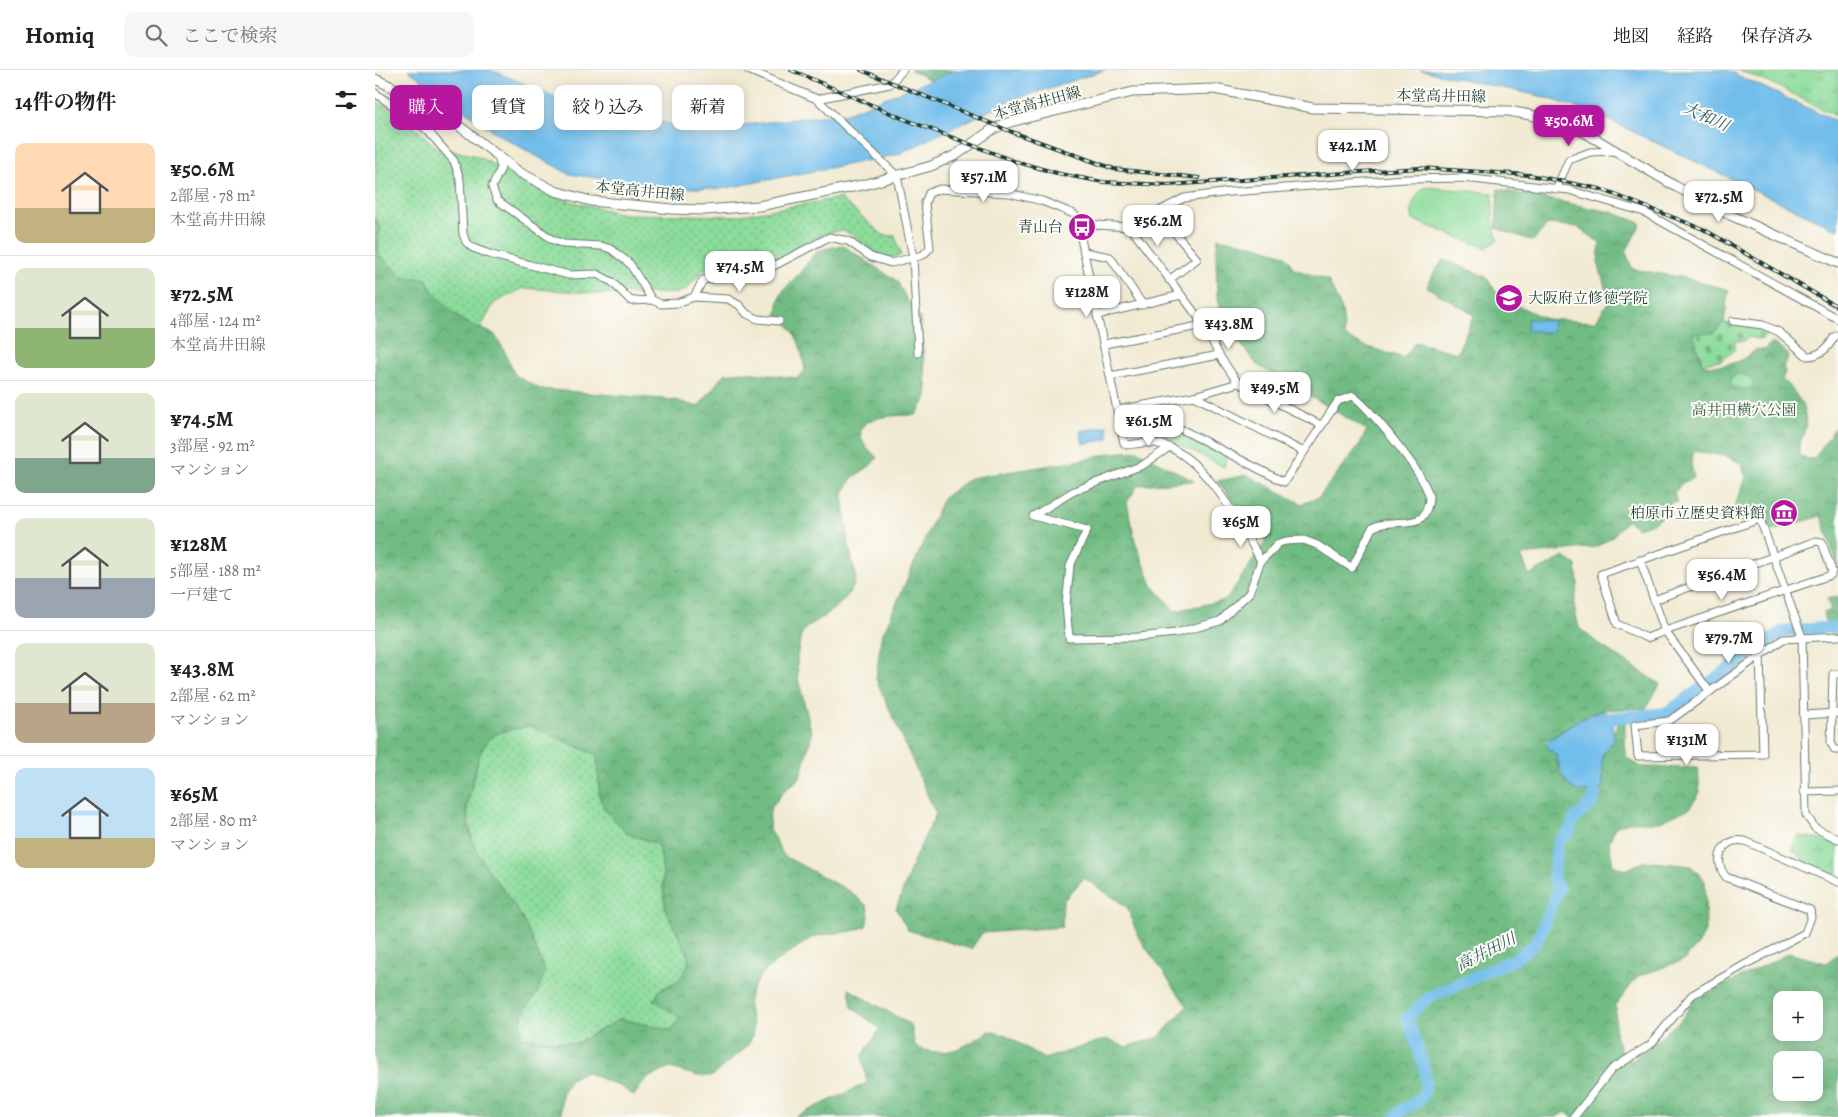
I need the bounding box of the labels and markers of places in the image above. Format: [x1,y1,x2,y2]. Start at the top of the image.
pin: ¥50.6M [1528,104,1610,147]
pin: ¥42.1M [1312,129,1394,172]
pin: ¥57.1M [943,160,1025,203]
pin: ¥72.5M [1678,180,1760,223]
pin: ¥56.2M [1117,204,1199,247]
bus stop icon: 青山台 [1067,212,1097,242]
place label: 青山台 [1018,217,1063,237]
pin: ¥74.5M [699,250,781,293]
pin: ¥128M [1052,276,1122,318]
school or university icon: 大阪府立修徳学院 [1494,283,1524,313]
place label: 大阪府立修徳学院 [1528,288,1648,308]
pin: ¥43.8M [1188,308,1270,350]
pin: ¥49.5M [1234,372,1316,414]
pin: ¥61.5M [1108,404,1190,447]
museum icon: 柏原市立歴史資料館 [1769,498,1799,528]
place label: 柏原市立歴史資料館 [1630,503,1765,523]
pin: ¥65M [1211,506,1271,548]
pin: ¥56.4M [1681,558,1763,601]
pin: ¥79.7M [1688,622,1770,664]
pin: ¥131M [1652,724,1722,766]

